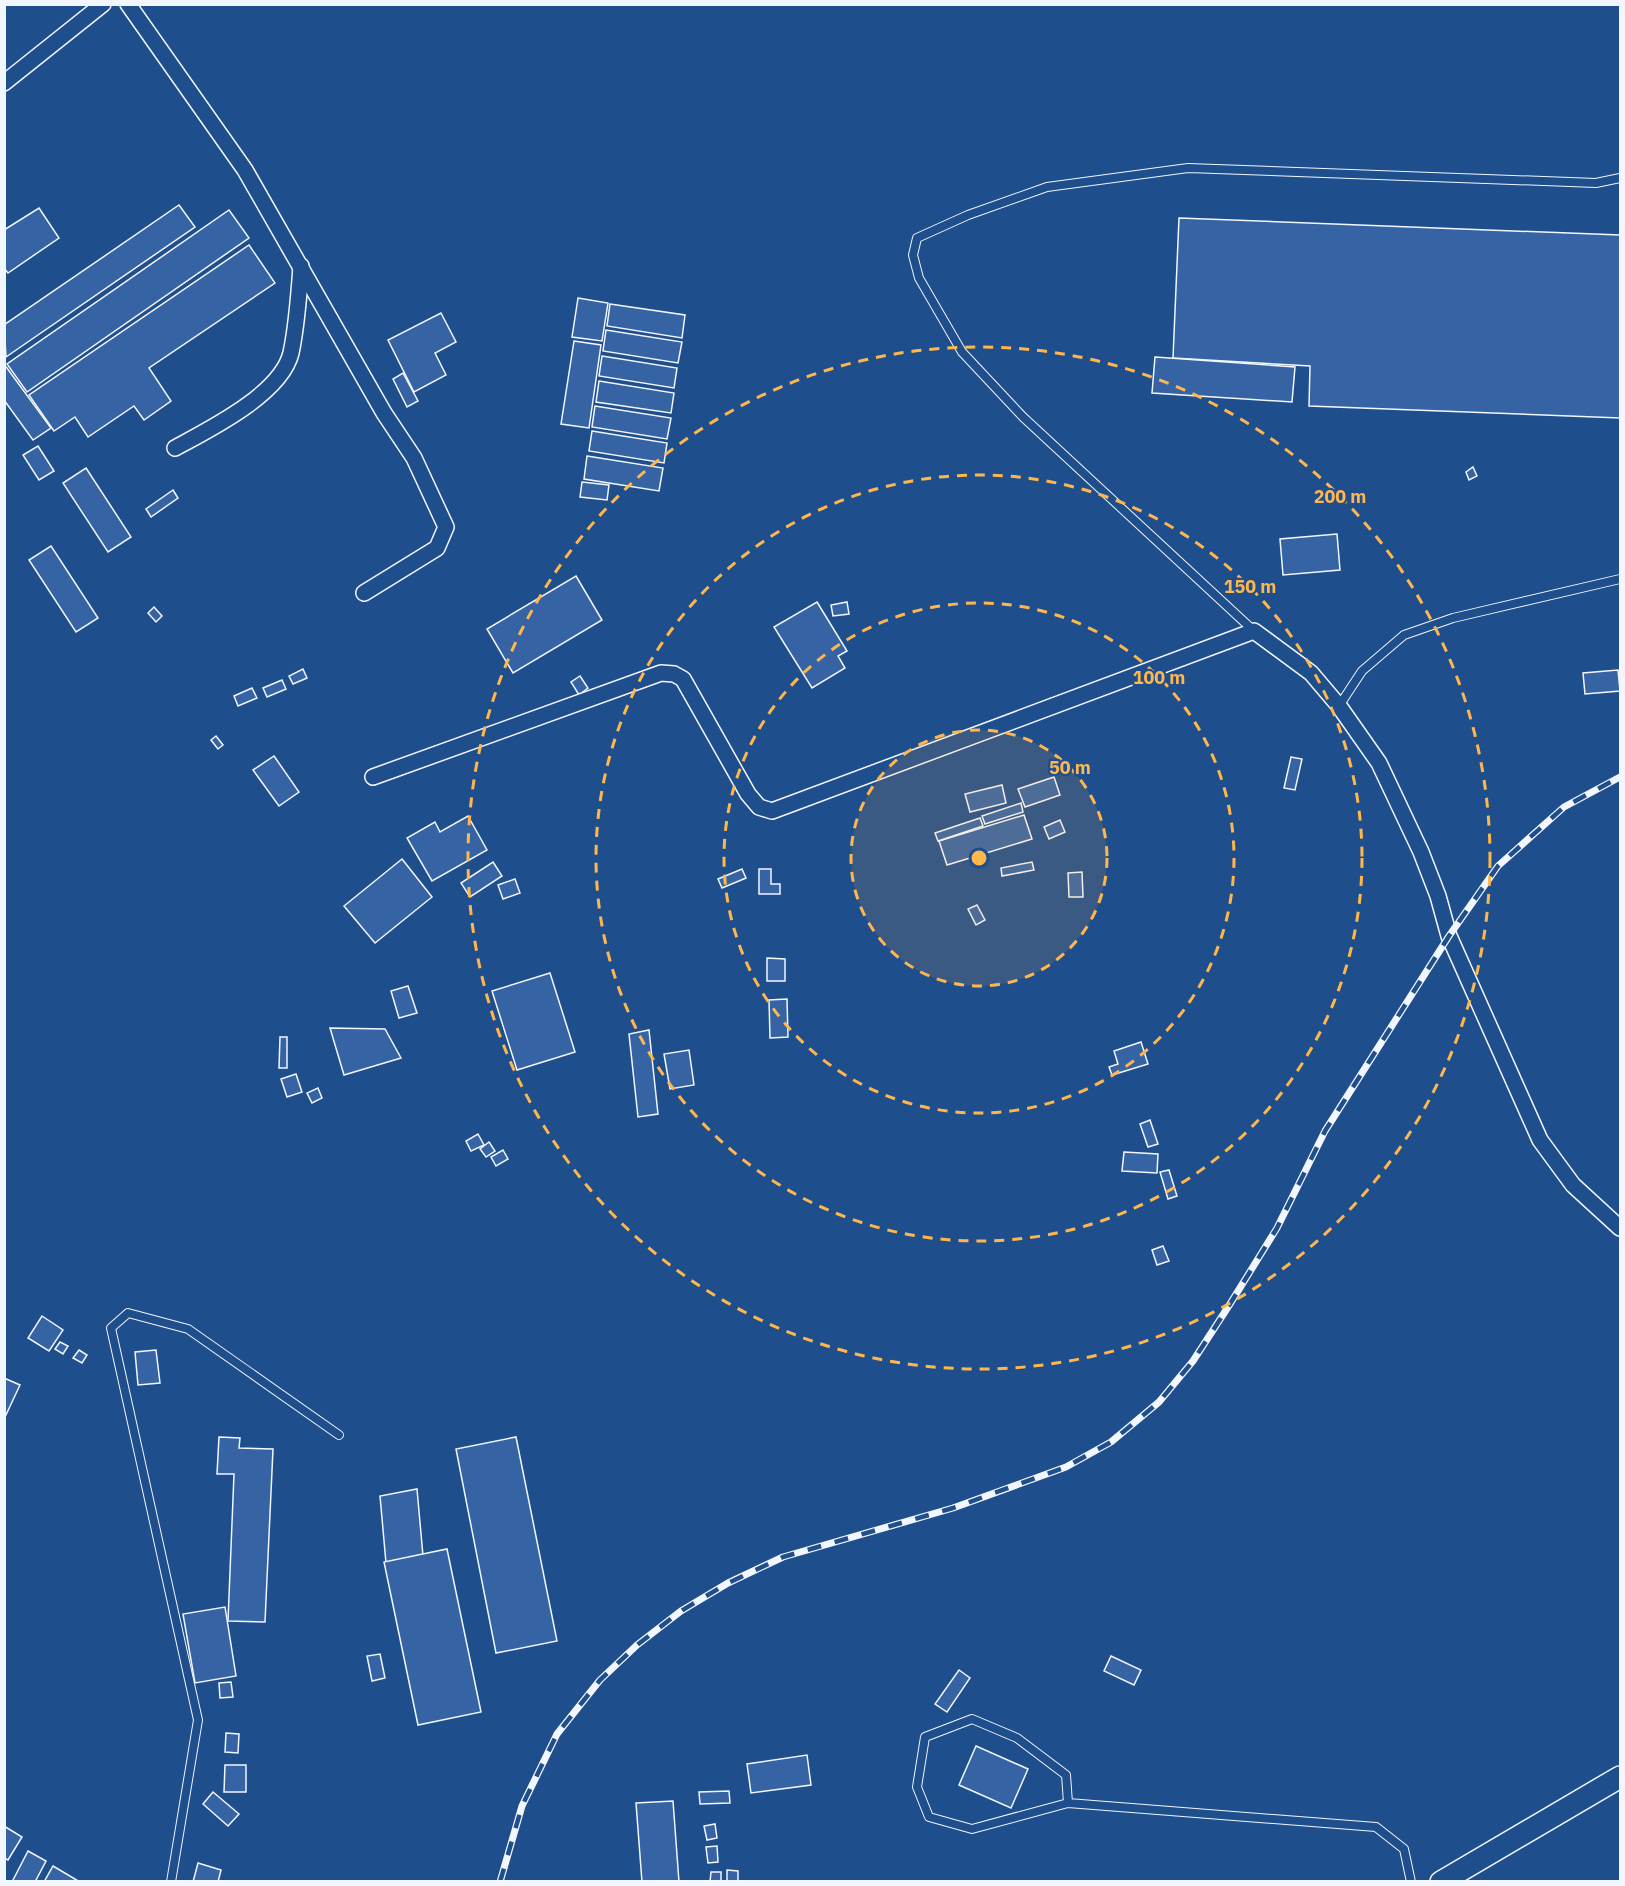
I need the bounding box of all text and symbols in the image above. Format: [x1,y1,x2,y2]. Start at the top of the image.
text: 200 m [1314,485,1366,508]
text: 150 m [1224,575,1276,598]
text: 100 m [1133,666,1185,689]
text: 50 m [1049,756,1091,779]
centre of rings [969,848,989,868]

